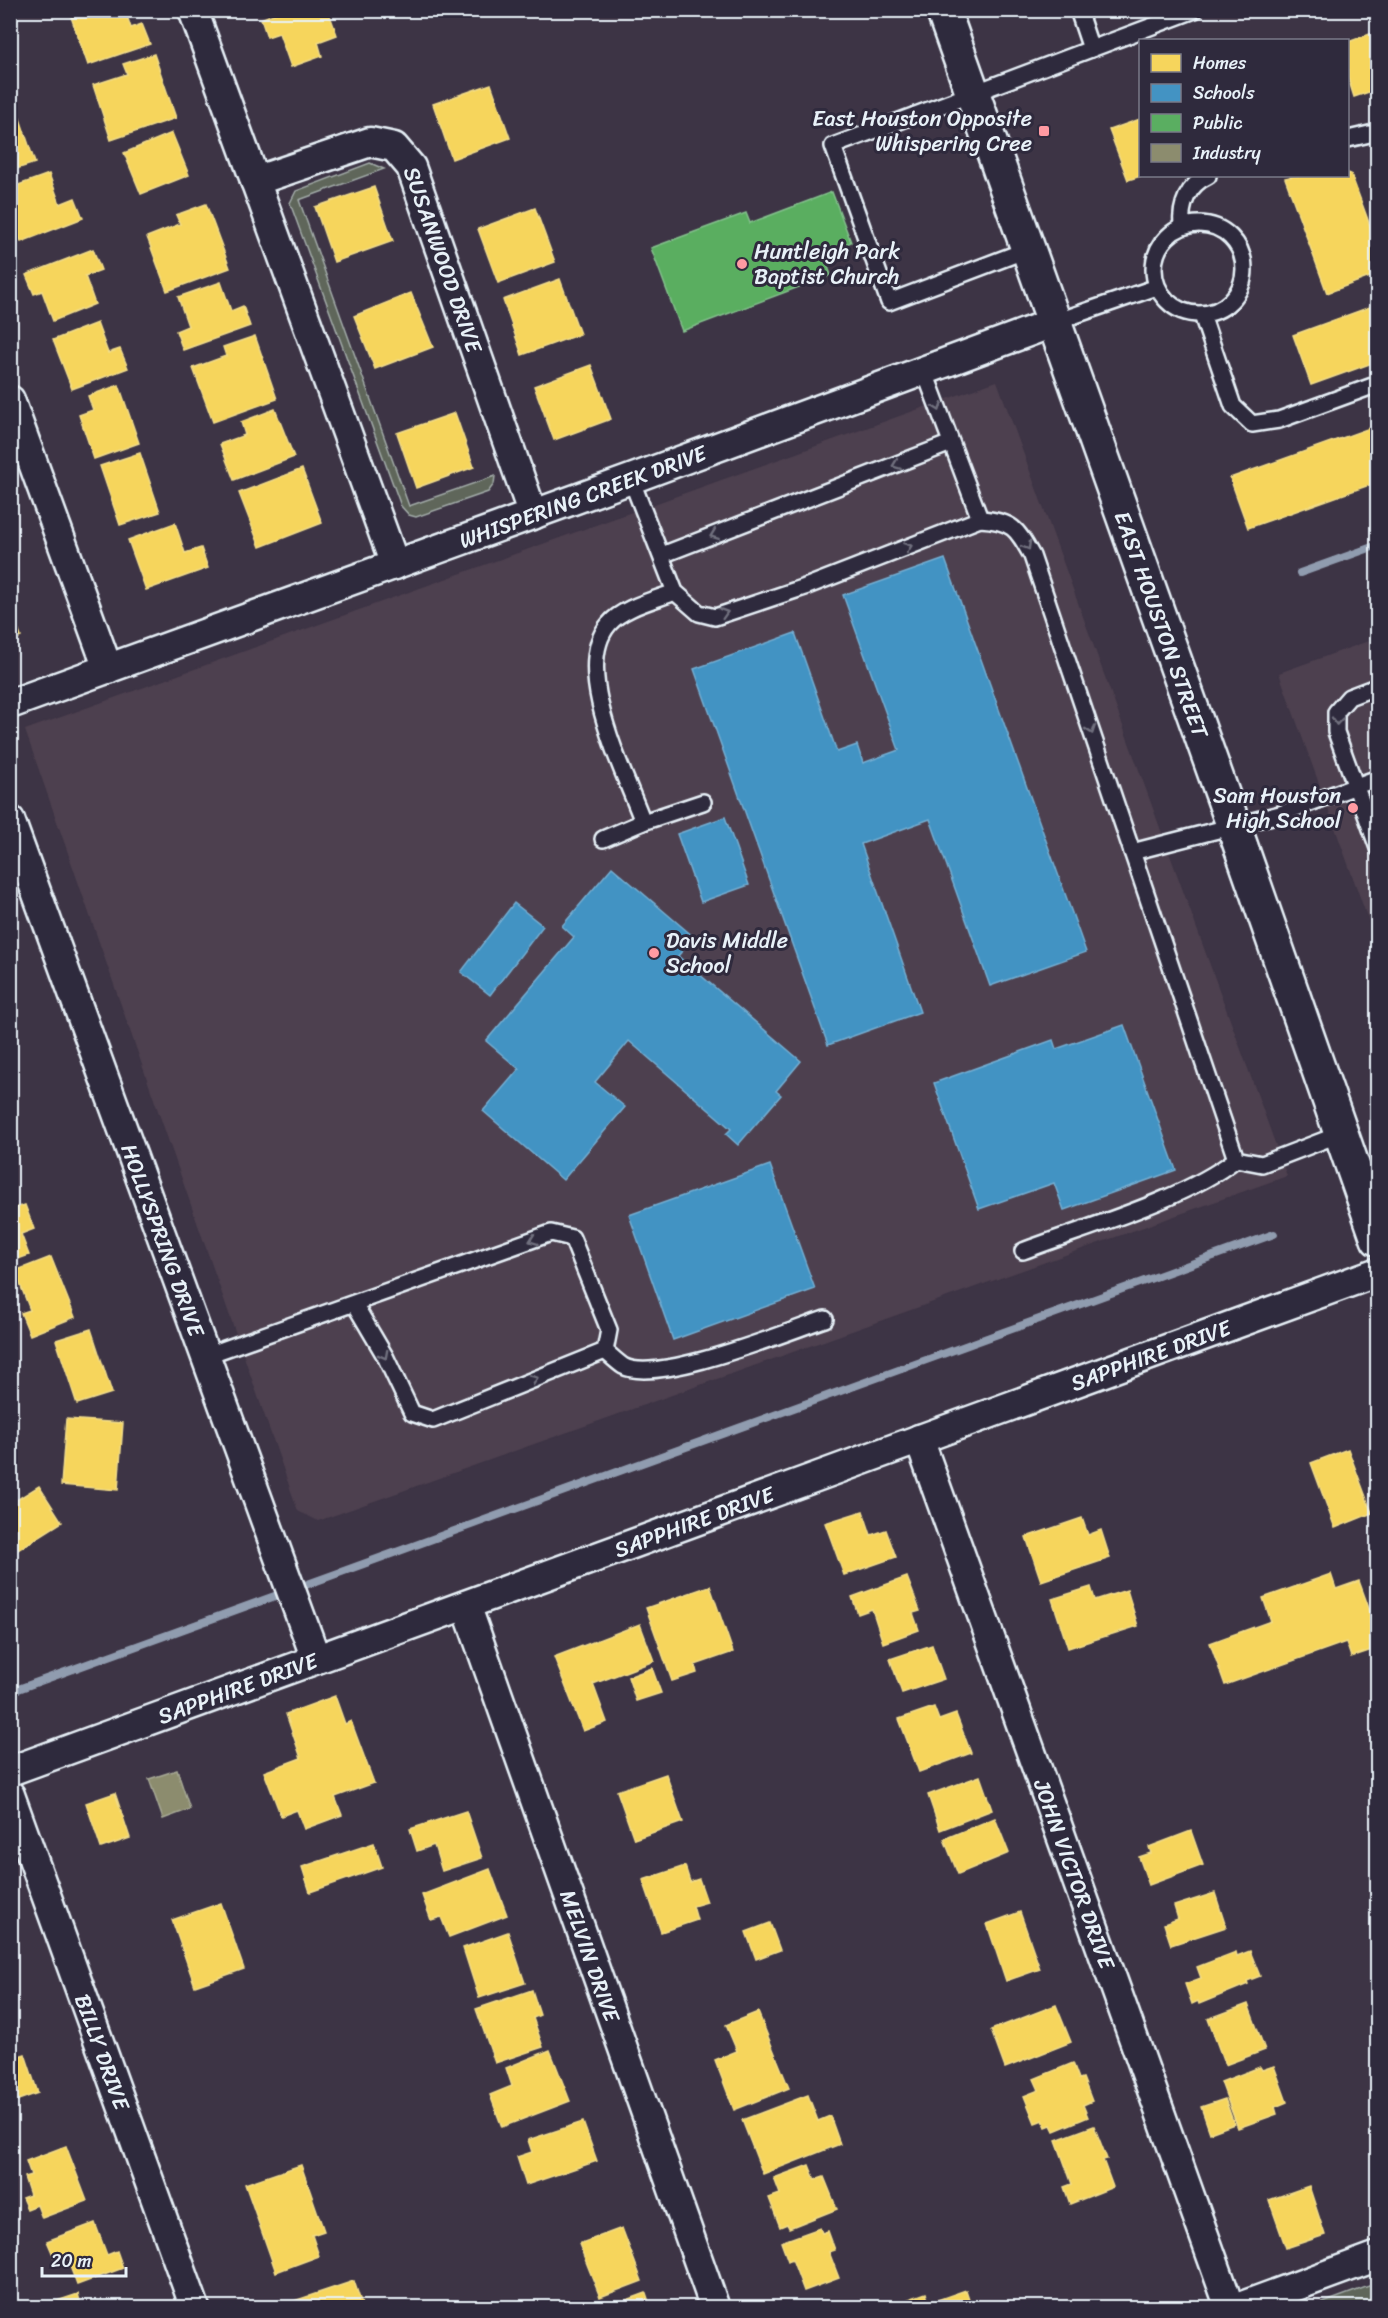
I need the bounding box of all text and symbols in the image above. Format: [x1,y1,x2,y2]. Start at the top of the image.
legend [1139,39,1349,177]
text: Homes [1193,47,1247,79]
text: Schools [1193,77,1255,109]
place label: East Houston Opposite Whispering Cree [812,99,1032,163]
text: Public [1193,107,1243,139]
marker: East Houston Opposite Whispering Cree [1037,124,1051,138]
text: Industry [1192,137,1262,169]
street label: SUSANWOOD DRIVE [393,161,495,359]
place label: Huntleigh Park Baptist Church [754,232,900,296]
marker: Huntleigh Park Baptist Church [735,257,749,271]
one-way arrow [930,401,943,412]
street label: WHISPERING CREEK DRIVE [453,433,713,559]
one-way arrow [891,457,902,470]
street label: EAST HOUSTON STREET [1103,505,1221,745]
one-way arrow [710,528,721,540]
one-way arrow [1019,540,1031,550]
one-way arrow [902,542,912,555]
one-way arrow [718,608,729,620]
one-way arrow [1331,716,1344,725]
one-way arrow [1084,724,1096,735]
place label: Sam Houston High School [1213,776,1342,840]
marker: Sam Houston High School [1346,801,1360,815]
place label: Davis Middle School [666,921,788,985]
marker: Davis Middle School [647,946,661,960]
street label: HOLLYSPRING DRIVE [110,1138,217,1344]
one-way arrow [528,1233,539,1245]
street label: SAPPHIRE DRIVE [1065,1307,1238,1402]
one-way arrow [377,1349,388,1360]
one-way arrow [528,1374,539,1386]
street label: SAPPHIRE DRIVE [608,1474,781,1569]
street label: SAPPHIRE DRIVE [152,1640,325,1735]
street label: JOHN VICTOR DRIVE [1022,1773,1127,1976]
street label: MELVIN DRIVE [549,1884,632,2029]
street label: BILLY DRIVE [64,1988,142,2117]
scale bar [42,2240,126,2278]
text: 20 m [51,2245,91,2277]

